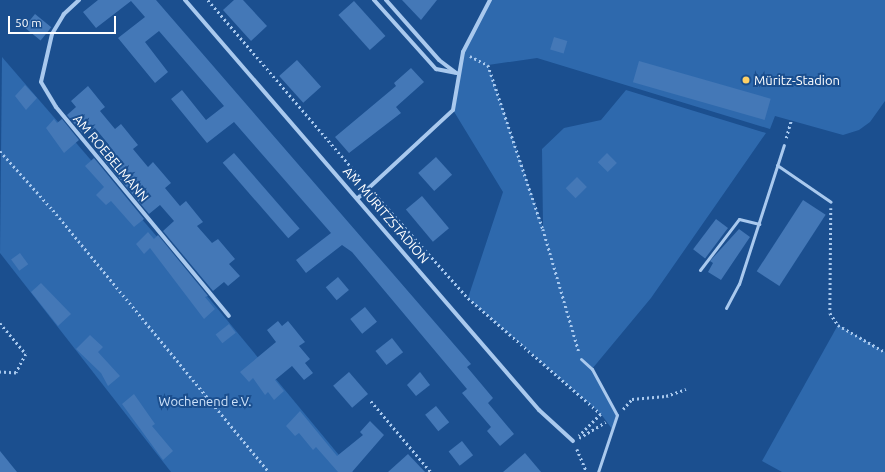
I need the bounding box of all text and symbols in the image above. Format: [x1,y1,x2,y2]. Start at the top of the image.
scale bar [10,8,118,34]
text: 50 m [15,16,42,29]
place label: Müritz-Stadion [754,72,840,88]
marker: Müritz-Stadion [741,75,751,85]
street label: AM ROEBELMANN [70,111,152,205]
street label: AM MÜRITZSTADION [340,164,432,266]
park label: Wochenend e.V. [159,393,251,409]

